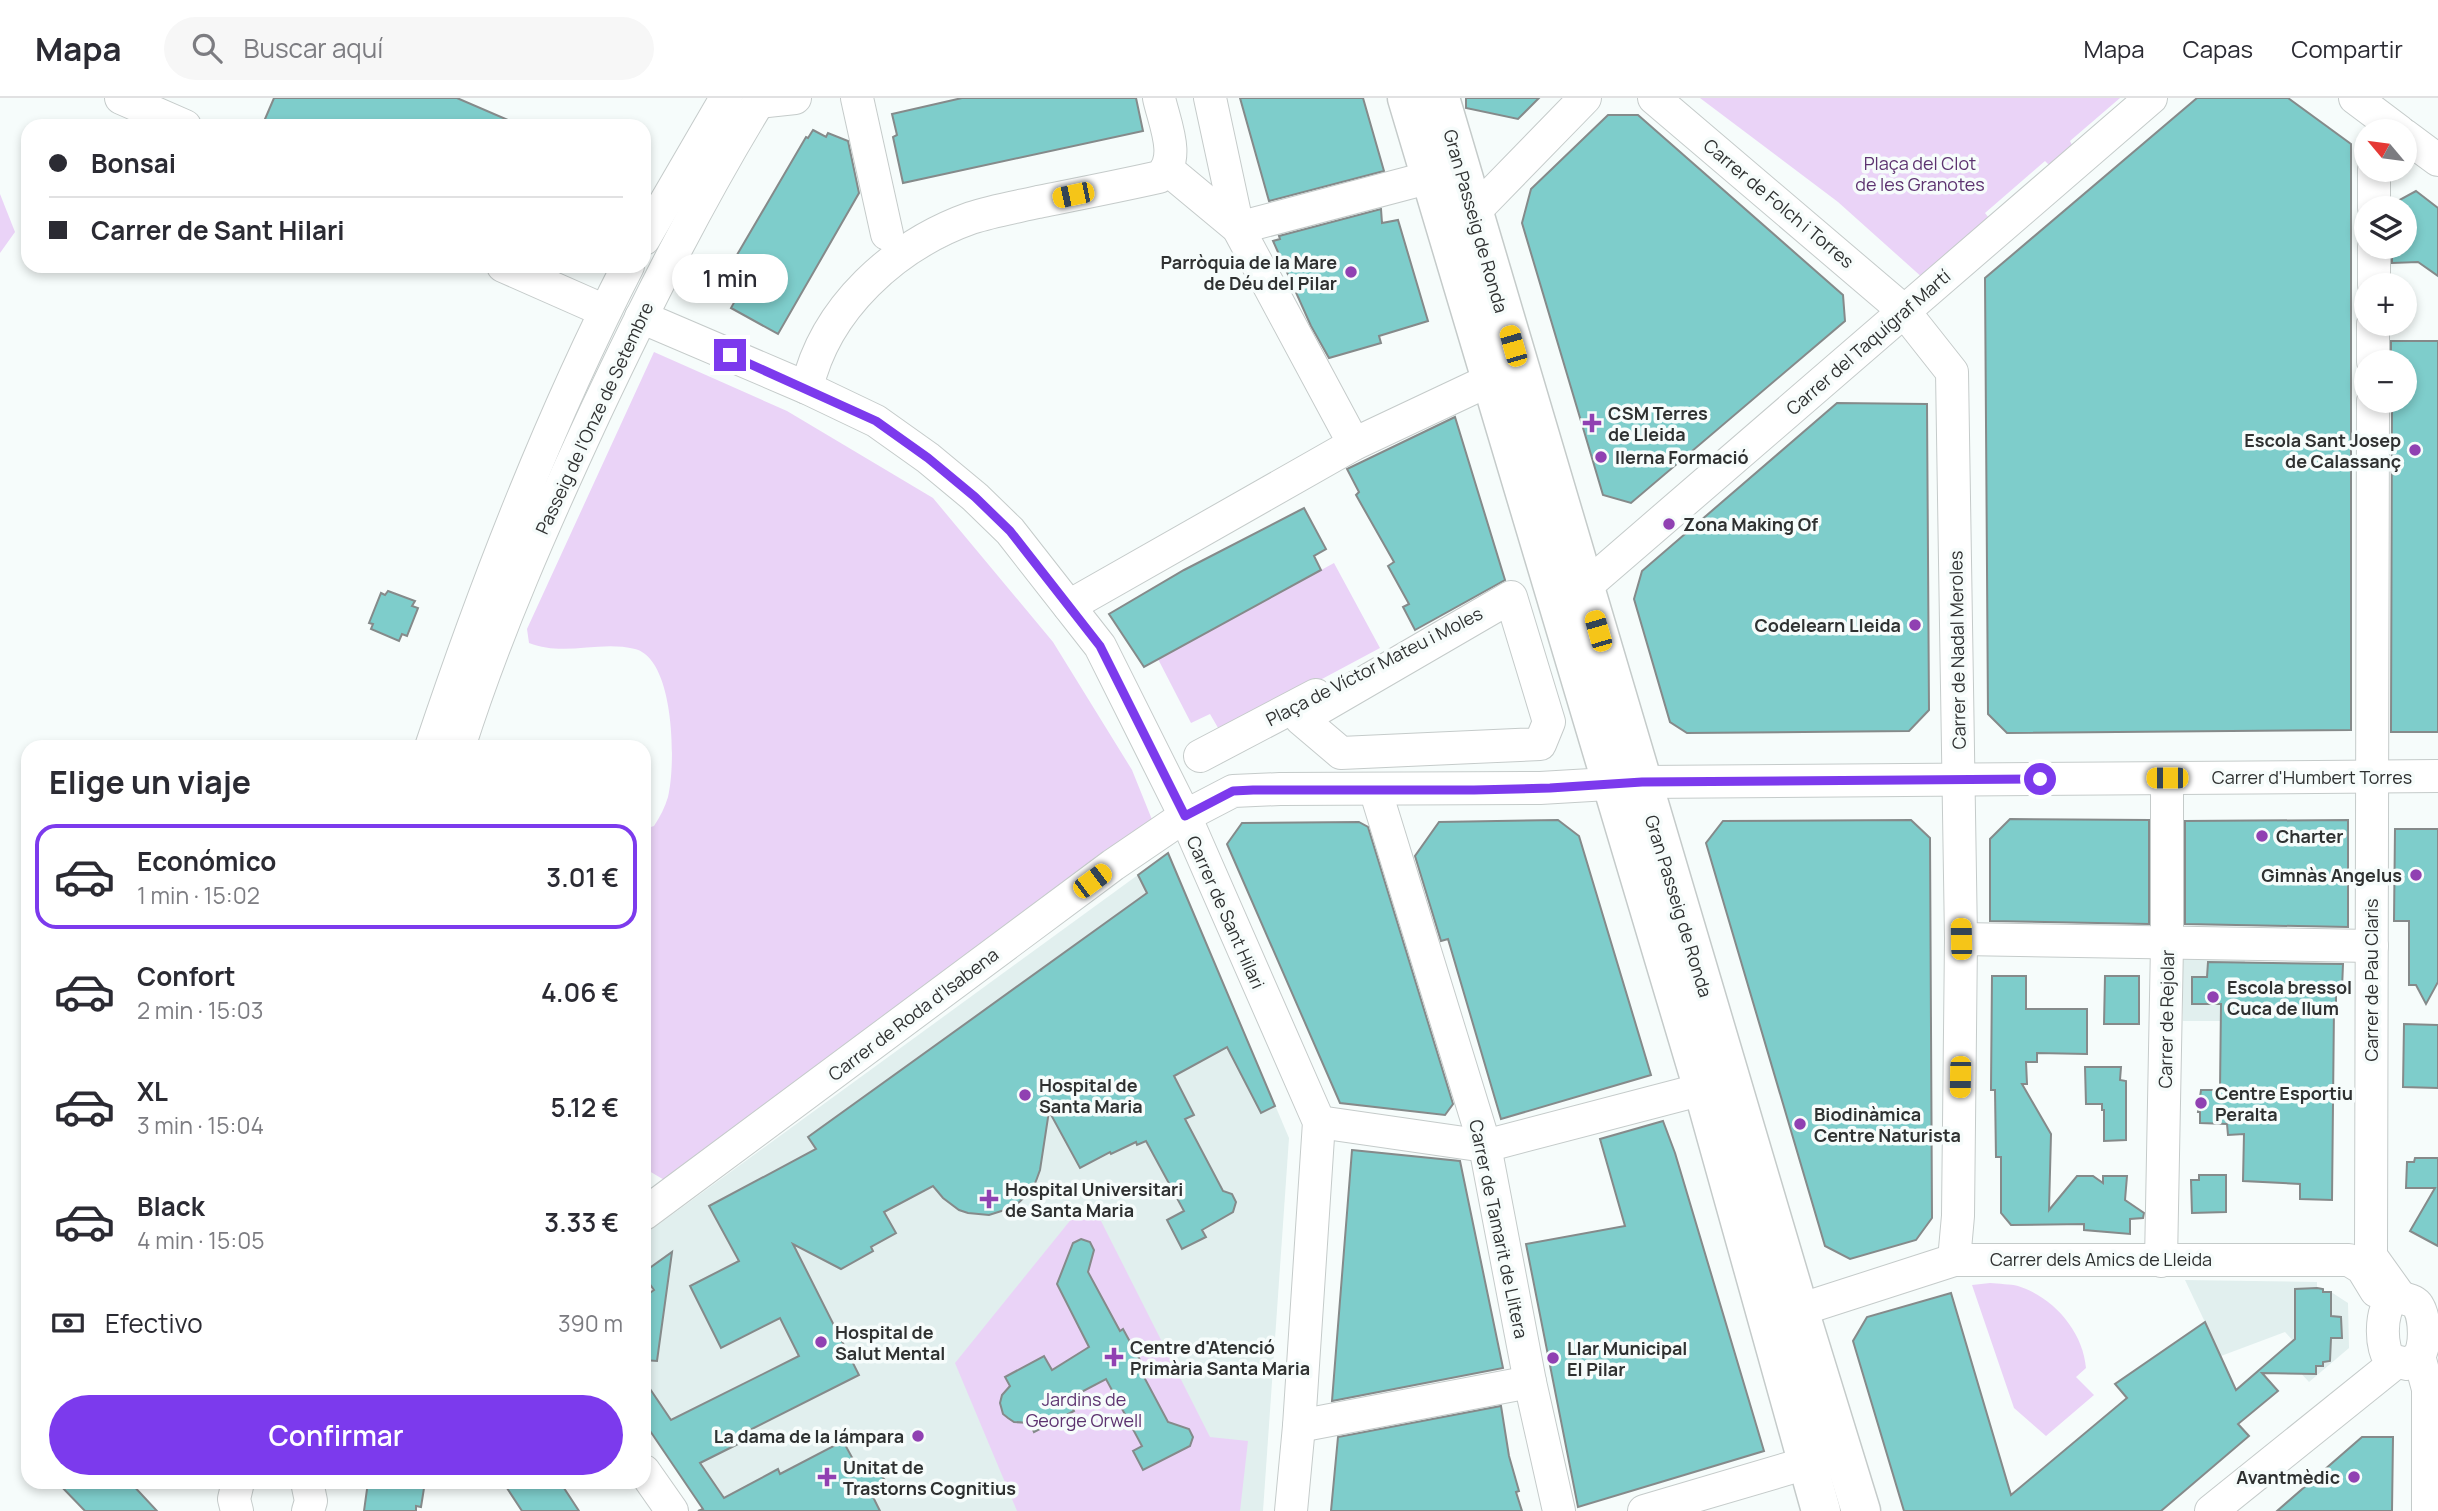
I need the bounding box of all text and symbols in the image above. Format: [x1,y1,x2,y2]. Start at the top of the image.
search box [164,17,654,80]
text: Mapa [35,26,122,71]
icon: search [188,29,226,67]
text: Buscar aquí [244,30,383,66]
text: Mapa [2084,32,2145,65]
text: Capas [2183,32,2253,65]
text: Compartir [2291,32,2403,65]
north arrow [2354,119,2417,182]
map controls [2354,119,2417,413]
street label: Gran Passeig de Ronda [1438,127,1514,315]
street label: Carrer de Folch i Torres [1699,133,1859,273]
text: Bonsai [91,145,176,181]
park label: Plaça del Clot de les Granotes [1855,151,1985,196]
car [1051,180,1096,210]
button: layers [2354,196,2417,259]
text: Carrer de Sant Hilari [91,212,345,248]
place label: Parròquia de la Mare de Déu del Pilar [1161,250,1337,295]
callout: 1 min [672,254,788,302]
text: 1 min [703,262,757,294]
marker: Parròquia de la Mare de Déu del Pilar [1343,264,1359,280]
street label: Carrer del Taquígraf Martí [1781,264,1955,420]
button: + [2354,273,2417,336]
street label: Passeig de l'Onze de Setembre [530,298,658,538]
car [1498,323,1529,369]
route end [714,339,746,371]
button: − [2354,350,2417,413]
place label: CSM Terres de Lleida [1608,401,1708,446]
marker: CSM Terres de Lleida [1582,413,1602,433]
place label: Escola Sant Josep de Calassanç [2244,428,2401,473]
marker: Escola Sant Josep de Calassanç [2407,442,2423,458]
place label: Ilerna Formació [1615,445,1749,469]
marker: Ilerna Formació [1593,449,1609,465]
place label: Zona Making Of [1683,512,1818,536]
marker: Zona Making Of [1661,516,1677,532]
street label: Carrer de Nadal Meroles [1943,550,1971,750]
street label: Plaça de Víctor Mateu i Moles [1262,601,1486,731]
car [1583,608,1614,654]
place label: Codelearn Lleida [1755,613,1901,637]
marker: Codelearn Lleida [1907,617,1923,633]
text: Elige un viaje [49,760,251,804]
route start [2024,763,2056,795]
street label: Carrer d'Humbert Torres [2212,765,2412,789]
car [2147,768,2189,789]
street label: Gran Passeig de Ronda [1640,812,1718,1000]
place label: Charter [2276,824,2343,848]
marker: Charter [2254,828,2270,844]
street label: Carrer de Sant Hilari [1181,832,1271,992]
text: Económico [137,843,276,879]
icon: car [53,845,116,908]
text: 3.01 € [546,859,619,895]
car [1069,860,1116,902]
place label: Gimnàs Angelus [2261,863,2402,887]
marker: Gimnàs Angelus [2408,867,2424,883]
text: 1 min · 15:02 [137,879,260,911]
street label: Carrer de Pau Claris [2359,898,2383,1062]
car [1951,918,1972,960]
street label: Carrer de Roda d'Isabena [823,942,1003,1086]
street label: Carrer de Rejolar [2153,949,2179,1089]
text: Confort [137,958,236,994]
icon: car [53,960,116,1023]
text: 4.06 € [541,974,619,1010]
place label: Escola bressol Cuca de llum [2227,975,2352,1020]
marker: Escola bressol Cuca de llum [2205,989,2221,1005]
text: 2 min · 15:03 [137,994,264,1026]
car [1950,1056,1971,1098]
text: XL [137,1073,168,1109]
place label: Hospital de Santa Maria [1039,1073,1143,1118]
icon: car [53,1075,116,1138]
place label: Centre Esportiu Peralta [2215,1081,2353,1126]
marker: Hospital de Santa Maria [1017,1087,1033,1103]
text: 5.12 € [551,1089,619,1125]
marker: Centre Esportiu Peralta [2193,1095,2209,1111]
place label: Biodinàmica Centre Naturista [1814,1102,1961,1147]
text: 3 min · 15:04 [137,1109,264,1141]
marker: Biodinàmica Centre Naturista [1792,1116,1808,1132]
street label: Carrer de Tamarit de Llitera [1464,1117,1534,1341]
place label: Hospital Universitari de Santa Maria [1005,1177,1183,1222]
text: Black [137,1188,205,1224]
marker: Hospital Universitari de Santa Maria [979,1189,999,1209]
icon: car [53,1190,116,1253]
text: 3.33 € [544,1204,619,1240]
text: 4 min · 15:05 [137,1224,265,1256]
street label: Carrer dels Amics de Lleida [1990,1247,2212,1271]
icon: cash [49,1304,87,1342]
text: Efectivo [105,1305,203,1341]
text: 390 m [558,1307,623,1339]
place label: Hospital de Salut Mental [835,1320,945,1365]
marker: Hospital de Salut Mental [813,1334,829,1350]
place label: Centre d'Atenció Primària Santa Maria [1130,1335,1310,1380]
place label: Llar Municipal El Pilar [1567,1336,1687,1381]
marker: Centre d'Atenció Primària Santa Maria [1104,1347,1124,1367]
marker: Llar Municipal El Pilar [1545,1350,1561,1366]
park label: Jardins de George Orwell [1026,1387,1142,1432]
button: Confirmar [49,1395,623,1475]
place label: La dama de la lámpara [714,1424,904,1448]
marker: La dama de la lámpara [910,1428,926,1444]
place label: Unitat de Trastorns Cognitius [843,1455,1016,1500]
place label: Avantmèdic [2236,1465,2340,1489]
marker: Unitat de Trastorns Cognitius [817,1467,837,1487]
marker: Avantmèdic [2346,1469,2362,1485]

